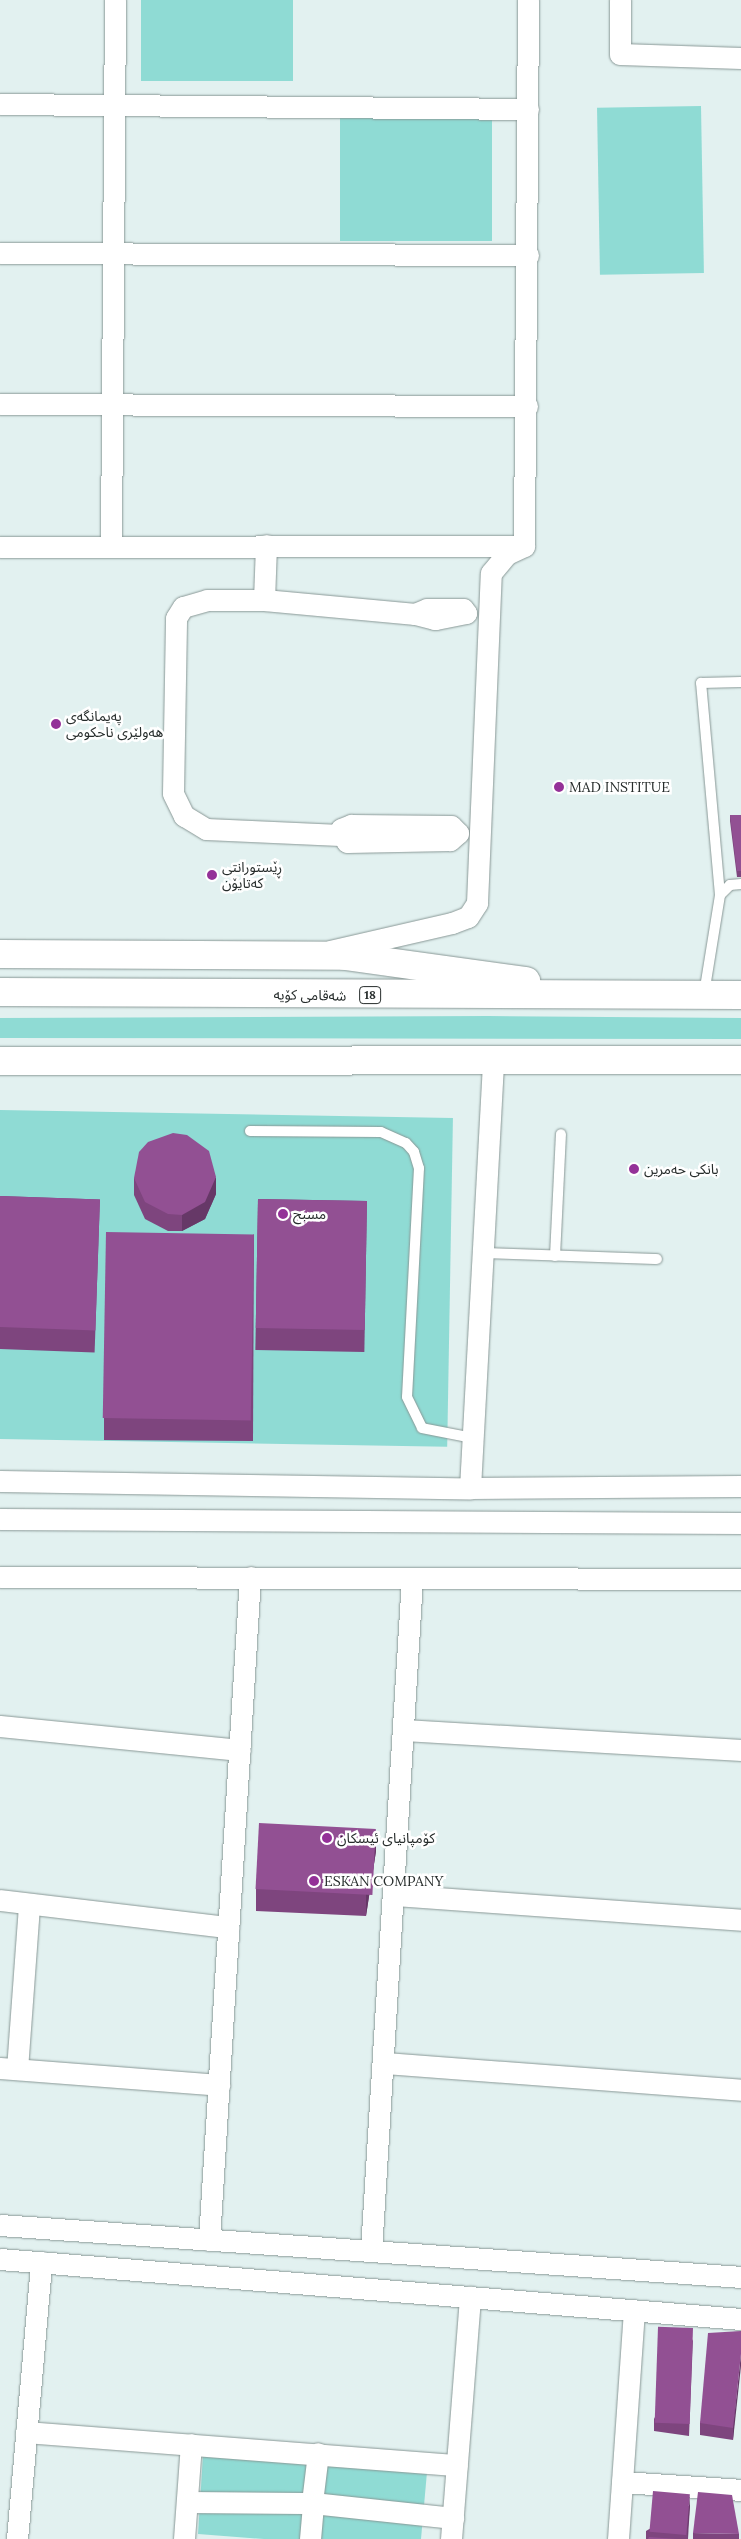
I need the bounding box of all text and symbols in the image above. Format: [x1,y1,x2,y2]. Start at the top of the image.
place label: پەیمانگەی هەولێری ناحکومی [66,708,163,740]
marker: پەیمانگەی هەولێری ناحکومی [50,718,62,730]
place label: MAD INSTITUE [569,779,670,795]
marker: MAD INSTITUE [553,781,565,793]
place label: ڕێستورانتی کەتایۆن [222,859,282,892]
marker: ڕێستورانتی کەتایۆن [206,869,218,881]
street label: شەقامی کۆیە [273,986,347,1004]
road number: 18 [359,986,381,1004]
place label: بانكی حه‌مرین [644,1161,719,1177]
marker: بانكی حه‌مرین [628,1163,640,1175]
place label: مسبح [293,1206,326,1222]
marker: مسبح [277,1208,289,1220]
place label: کۆمپانیای ئیسکان [337,1830,435,1846]
marker: کۆمپانیای ئیسکان [321,1832,333,1844]
place label: ESKAN COMPANY [324,1873,443,1889]
marker: ESKAN COMPANY [308,1875,320,1887]

